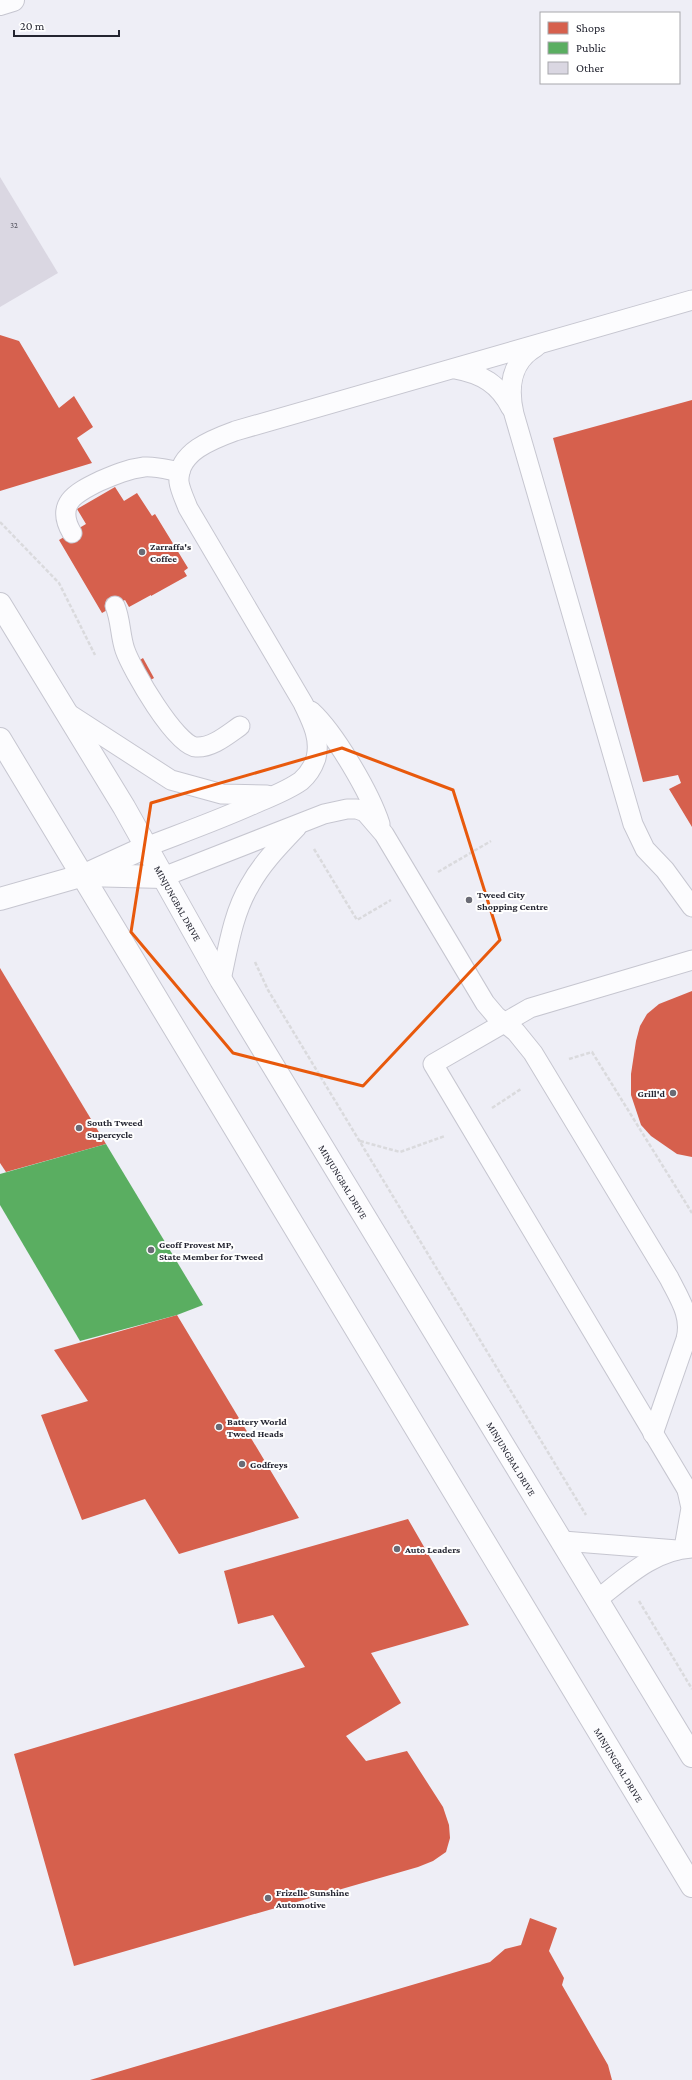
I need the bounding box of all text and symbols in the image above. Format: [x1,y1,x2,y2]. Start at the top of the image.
scale bar [14,12,119,38]
legend [540,12,680,84]
text: 20 m [20,19,45,33]
text: Shops [576,21,605,35]
text: Public [576,41,606,55]
text: Other [576,61,605,75]
house number: 32 [10,221,18,230]
place label: Zarraffa's Coffee [150,541,191,564]
marker: Zarraffa's Coffee [137,547,147,557]
street label: MINJUNGBAL DRIVE [152,863,204,943]
place label: Tweed City Shopping Centre [477,889,548,912]
marker: Tweed City Shopping Centre [464,895,474,905]
place label: Grill'd [638,1088,666,1099]
marker: Grill'd [668,1088,678,1098]
place label: South Tweed Supercycle [87,1117,143,1140]
marker: South Tweed Supercycle [74,1123,84,1133]
street label: MINJUNGBAL DRIVE [317,1143,370,1221]
place label: Geoff Provest MP, State Member for Tweed [159,1239,264,1262]
marker: Geoff Provest MP, State Member for Tweed [146,1245,156,1255]
place label: Battery World Tweed Heads [227,1416,287,1439]
street label: MINJUNGBAL DRIVE [485,1419,538,1498]
marker: Battery World Tweed Heads [214,1422,224,1432]
marker: Godfreys [237,1459,247,1469]
place label: Godfreys [250,1459,288,1470]
marker: Auto Leaders [392,1544,402,1554]
place label: Auto Leaders [404,1544,460,1555]
street label: MINJUNGBAL DRIVE [592,1726,646,1804]
place label: Frizelle Sunshine Automotive [275,1887,350,1910]
marker: Frizelle Sunshine Automotive [263,1893,273,1903]

